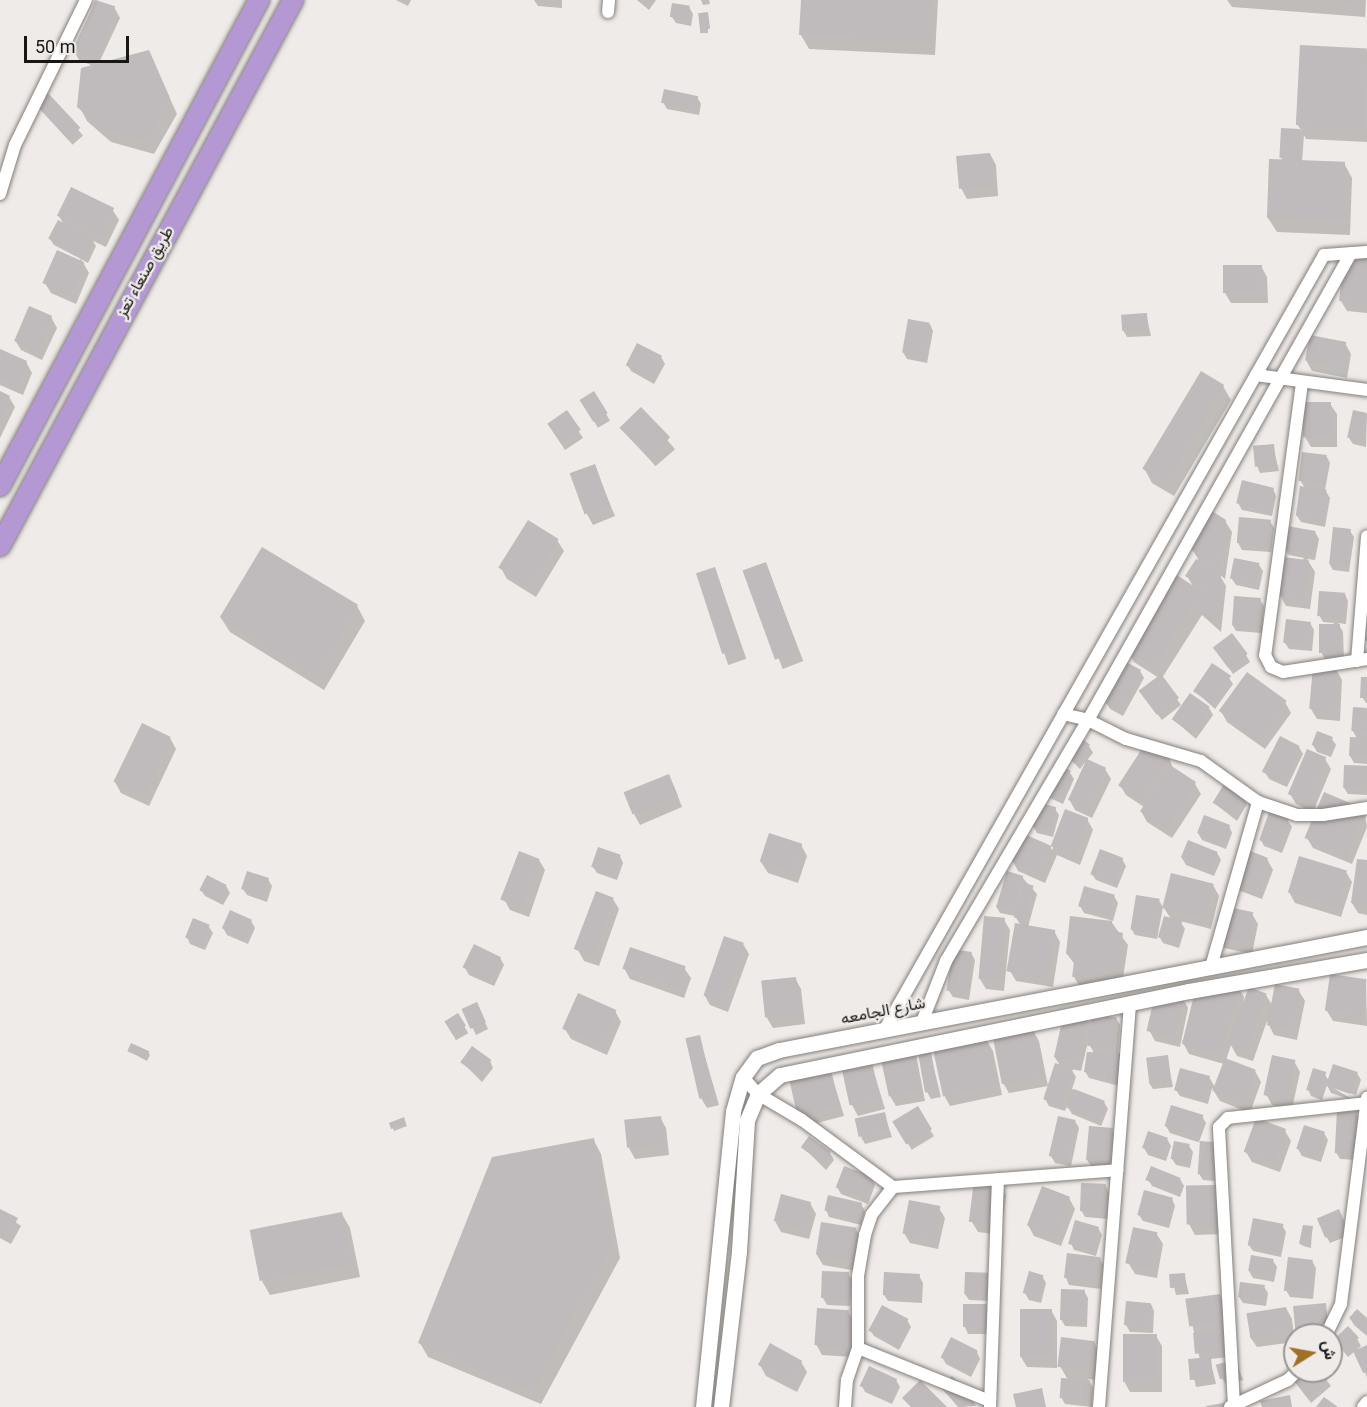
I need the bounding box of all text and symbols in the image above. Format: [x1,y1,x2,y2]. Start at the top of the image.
scale bar [27,24,132,62]
text: 50 m [35,36,75,57]
street label: طريق صنعاء تعز [112,223,178,321]
street label: شارع الجامعه [839,993,927,1029]
north arrow [1283,1323,1343,1383]
text: ش [1318,1339,1340,1361]

